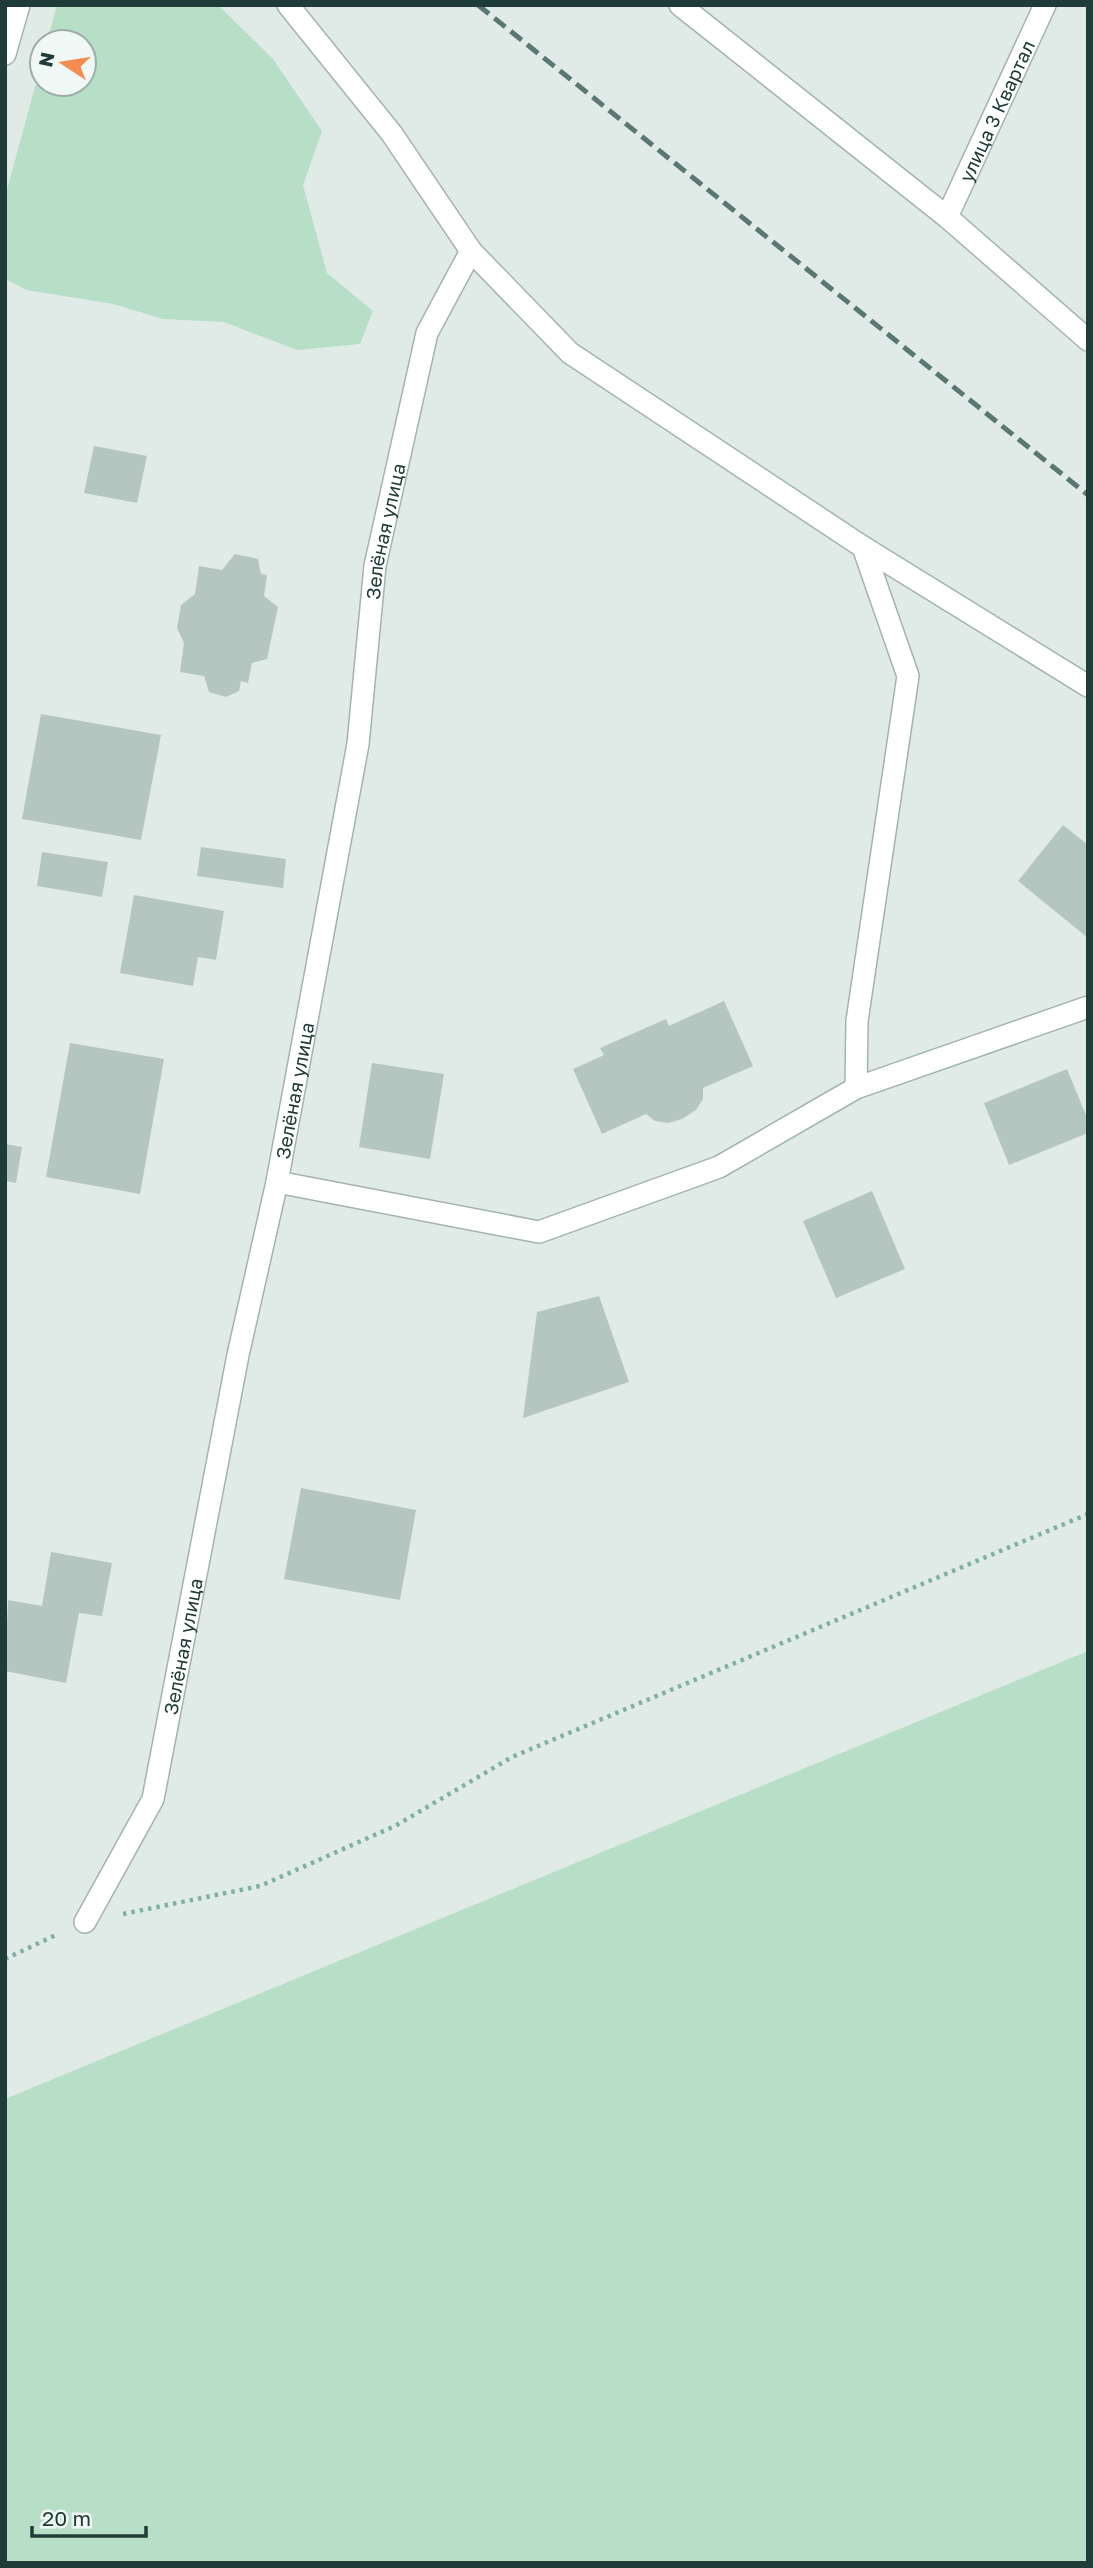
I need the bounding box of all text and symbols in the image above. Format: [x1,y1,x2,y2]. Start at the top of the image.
north arrow [28,28,98,98]
street label: улица 3 Квартал [953,36,1039,185]
text: N [33,50,59,69]
street label: Зелёная улица [360,461,409,601]
street label: Зелёная улица [270,1020,318,1161]
street label: Зелёная улица [158,1576,207,1717]
scale bar [32,2494,145,2538]
text: 20 m [42,2505,91,2531]

